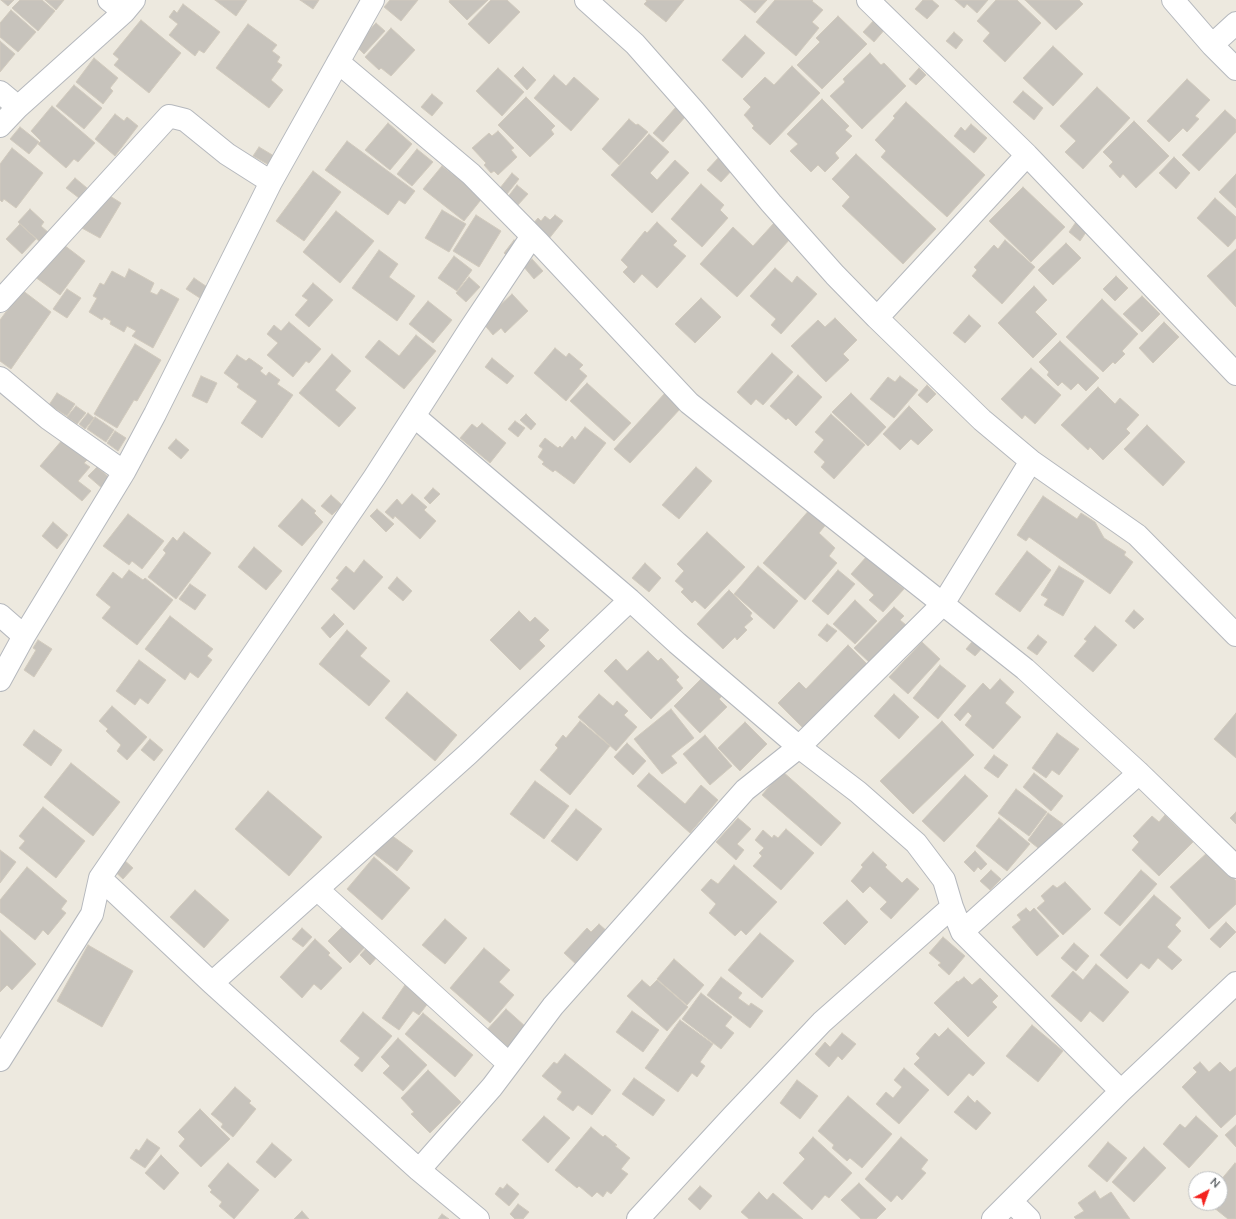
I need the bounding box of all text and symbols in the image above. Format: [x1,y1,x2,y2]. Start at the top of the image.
north arrow [1188,1171,1228,1211]
text: N [1208,1175,1223,1190]

